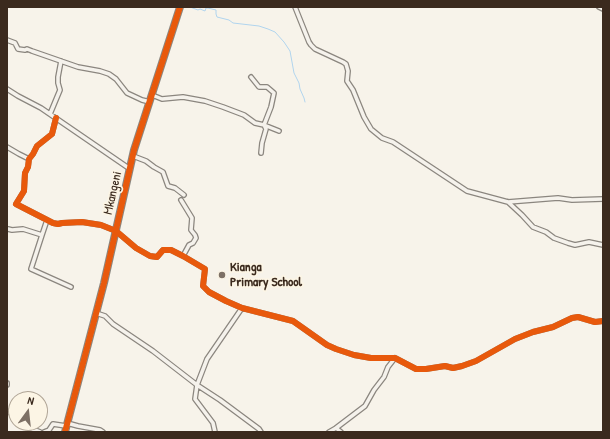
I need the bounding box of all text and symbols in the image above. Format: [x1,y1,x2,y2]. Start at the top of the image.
street label: Mkangeni [100,170,126,216]
place label: Kianga Primary School [230,260,302,291]
marker: Kianga Primary School [217,270,227,280]
north arrow [8,391,48,431]
text: N [26,393,35,408]

